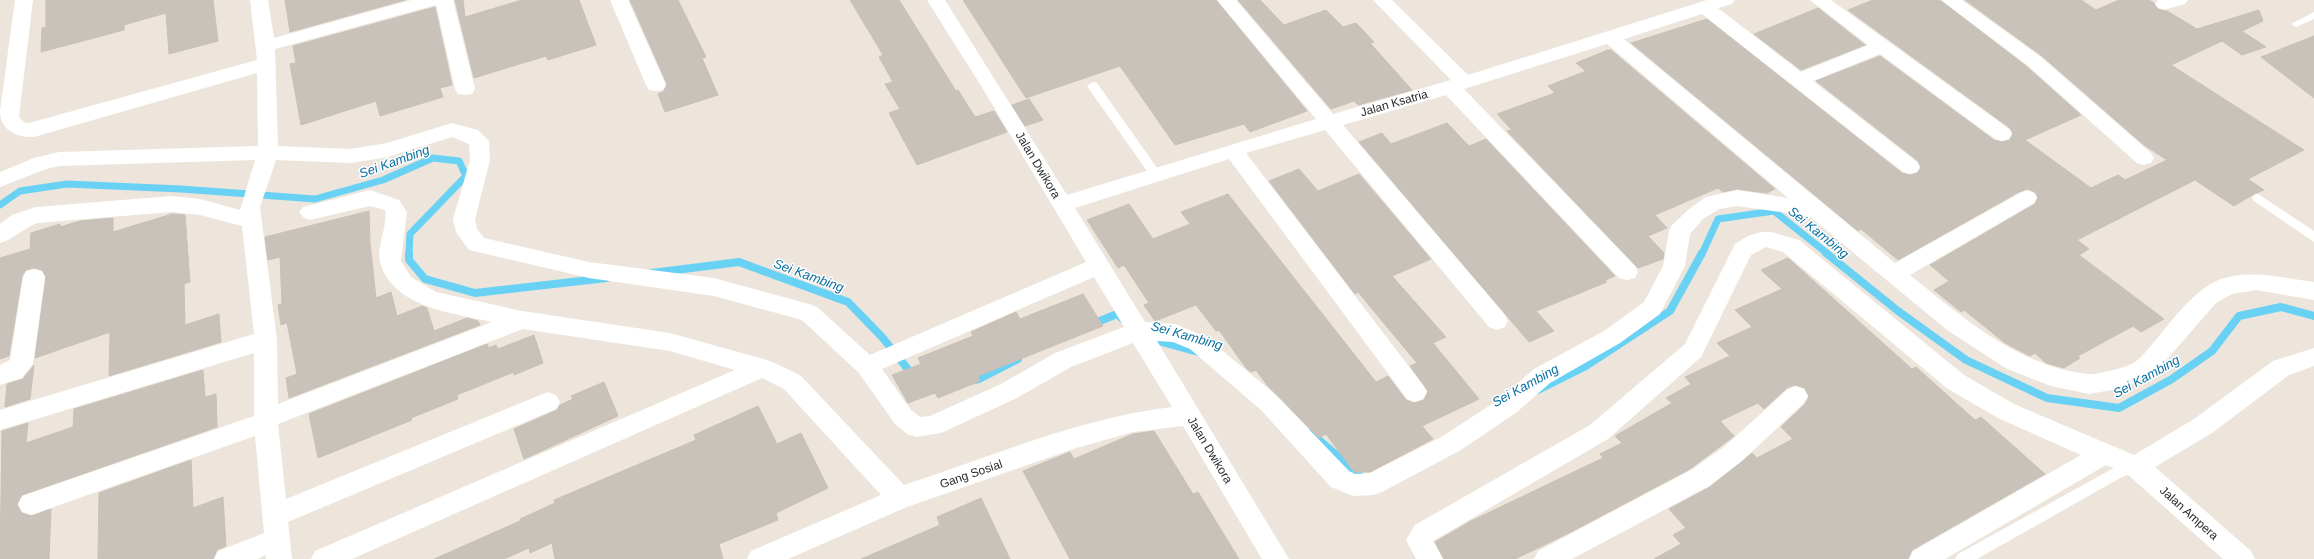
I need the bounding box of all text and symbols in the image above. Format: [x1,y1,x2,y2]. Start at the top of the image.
street label: Jalan Ksatria [1359,87,1430,119]
street label: Jalan Dwikora [1013,129,1064,201]
water label: Sei Kambing [357,142,432,181]
water label: Sei Kambing [1785,203,1853,262]
water label: Sei Kambing [772,256,847,295]
water label: Sei Kambing [1149,318,1225,353]
water label: Sei Kambing [2110,352,2183,401]
water label: Sei Kambing [1489,361,1562,410]
street label: Jalan Dwikora [1185,414,1236,486]
street label: Gang Sosial [938,457,1004,491]
street label: Jalan Ampera [2157,483,2221,543]

